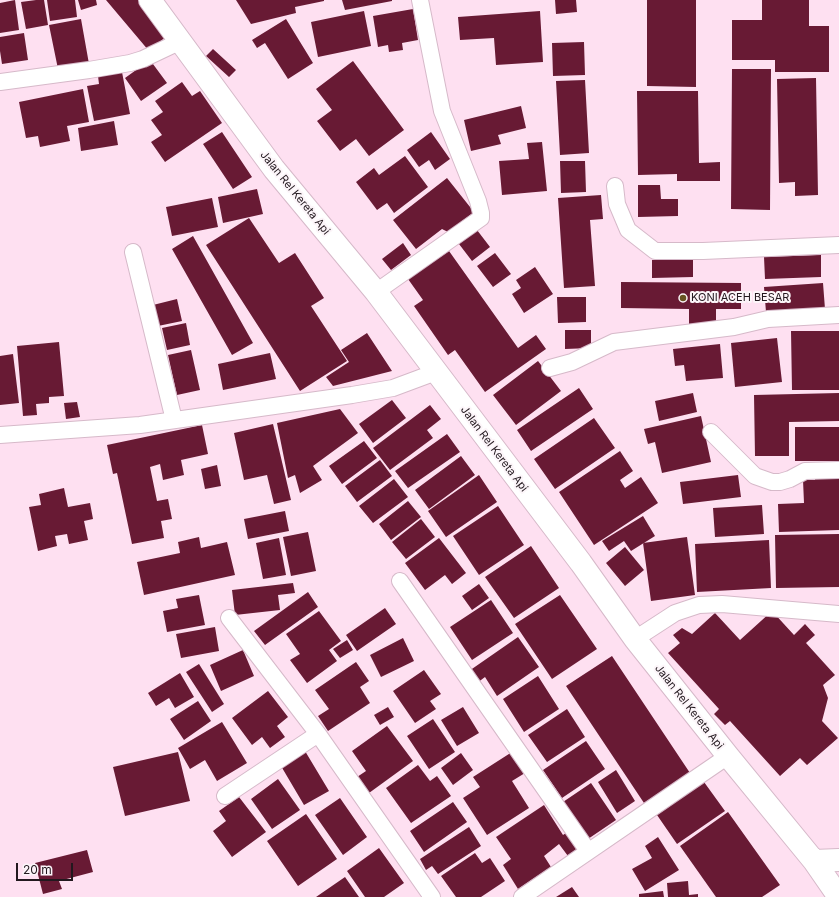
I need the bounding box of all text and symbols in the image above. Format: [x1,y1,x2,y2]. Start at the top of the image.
street label: Jalan Rel Kereta Api [257,149,333,237]
place label: KONI ACEH BESAR [691,291,789,305]
marker: KONI ACEH BESAR [678,293,688,303]
street label: Jalan Rel Kereta Api [458,404,530,494]
street label: Jalan Rel Kereta Api [652,662,726,752]
scale bar [18,855,75,881]
text: 20 m [23,862,52,877]

